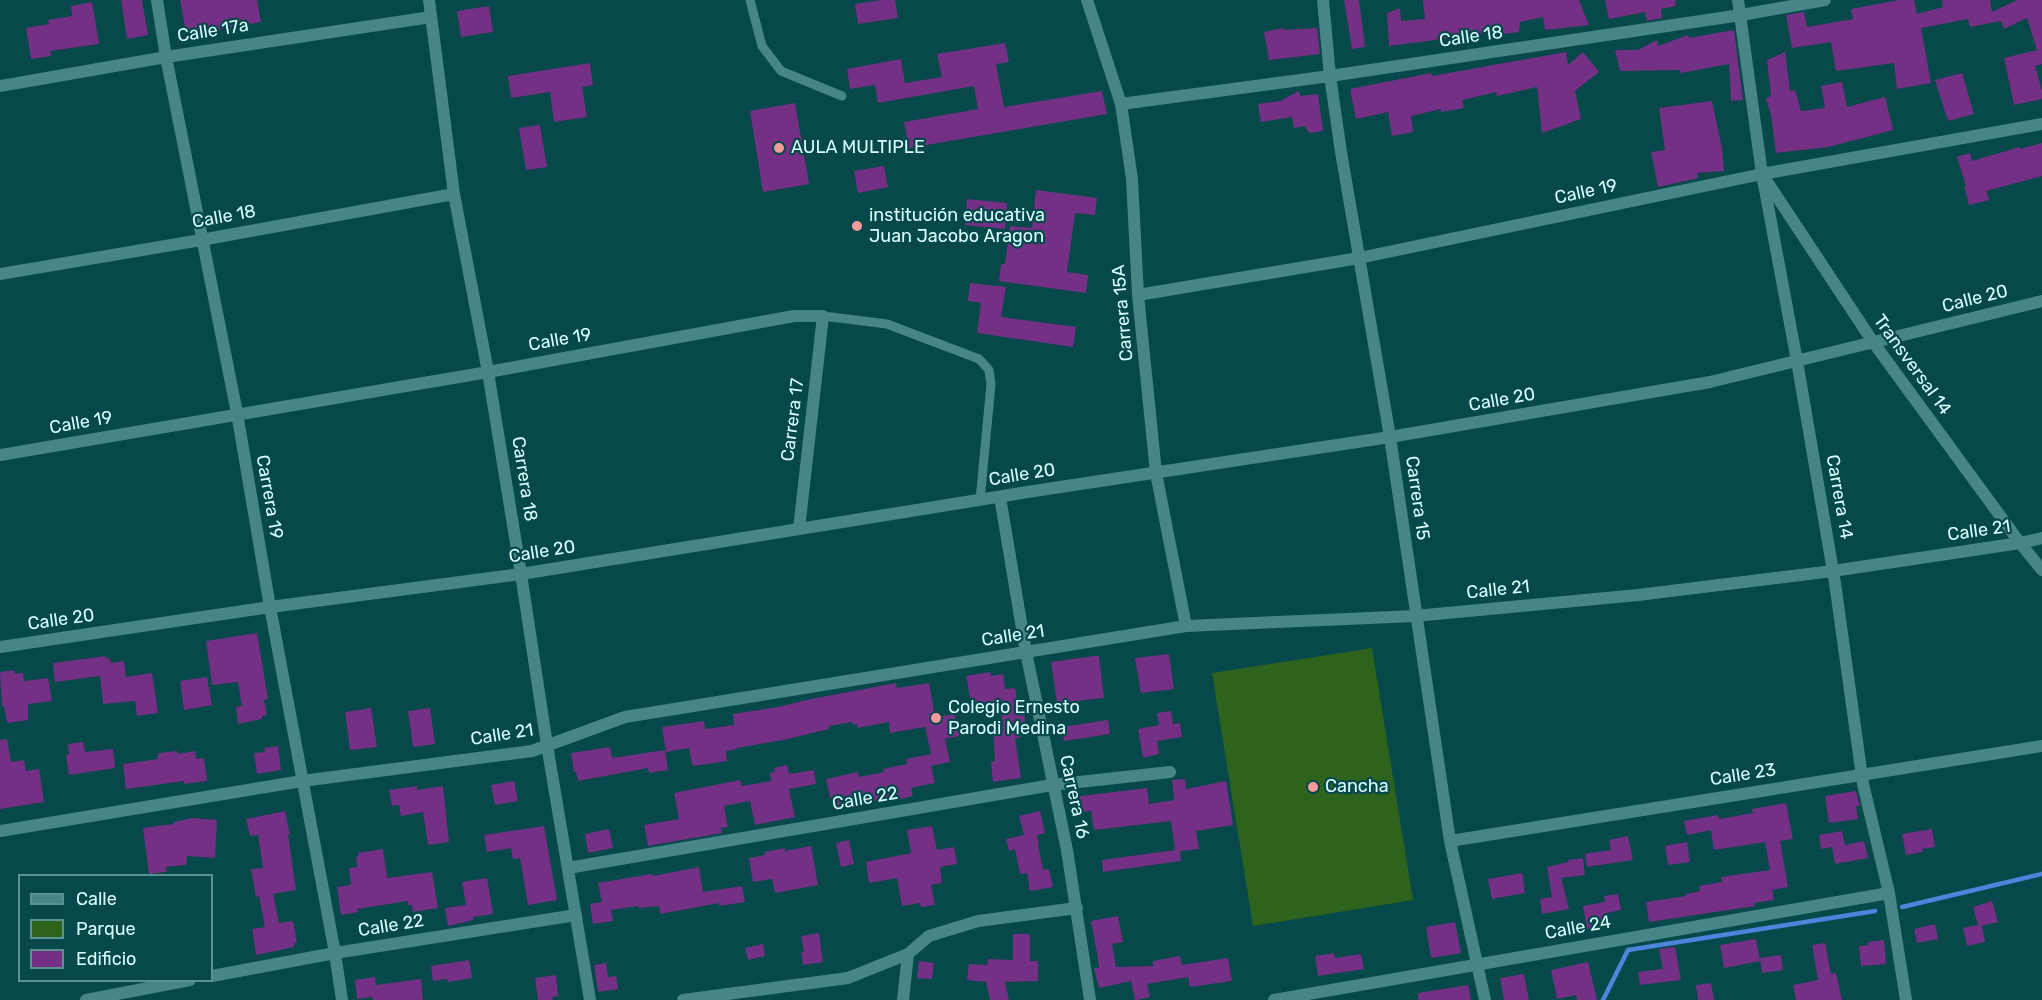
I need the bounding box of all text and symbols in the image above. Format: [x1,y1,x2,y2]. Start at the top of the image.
street label: Calle 17a [176,15,250,47]
street label: Calle 18 [1438,22,1504,52]
place label: AULA MULTIPLE [791,137,925,159]
marker: AULA MULTIPLE [772,141,786,155]
street label: Calle 19 [1553,175,1619,209]
street label: Calle 18 [190,201,258,233]
place label: institución educativa Juan Jacobo Aragon [869,205,1045,248]
marker: institución educativa Juan Jacobo Aragon [850,219,864,233]
street label: Carrera 15A [1108,264,1138,362]
street label: Calle 20 [1940,280,2010,318]
street label: Transversal 14 [1868,311,1956,419]
street label: Calle 19 [527,324,593,356]
street label: Carrera 17 [777,377,809,463]
street label: Calle 20 [1467,384,1537,416]
street label: Calle 19 [48,407,114,439]
street label: Carrera 18 [507,435,541,523]
street label: Carrera 19 [251,453,287,541]
street label: Carrera 14 [1821,453,1857,541]
street label: Carrera 15 [1400,454,1434,542]
street label: Calle 20 [987,459,1057,491]
street label: Calle 21 [1946,516,2012,546]
street label: Calle 20 [507,536,577,568]
street label: Calle 21 [1465,576,1531,604]
street label: Calle 20 [26,605,96,635]
street label: Calle 21 [980,620,1046,652]
place label: Colegio Ernesto Parodi Medina [948,697,1080,740]
marker: Colegio Ernesto Parodi Medina [929,711,943,725]
street label: Calle 21 [469,719,535,751]
street label: Carrera 16 [1055,753,1093,841]
street label: Calle 23 [1708,759,1778,791]
place label: Cancha [1325,776,1389,798]
marker: Cancha [1306,780,1320,794]
street label: Calle 22 [830,783,900,815]
legend [18,874,213,982]
text: Calle [76,888,117,910]
street label: Calle 22 [357,910,425,942]
street label: Calle 24 [1543,912,1613,944]
text: Parque [76,918,136,940]
text: Edificio [76,948,136,970]

